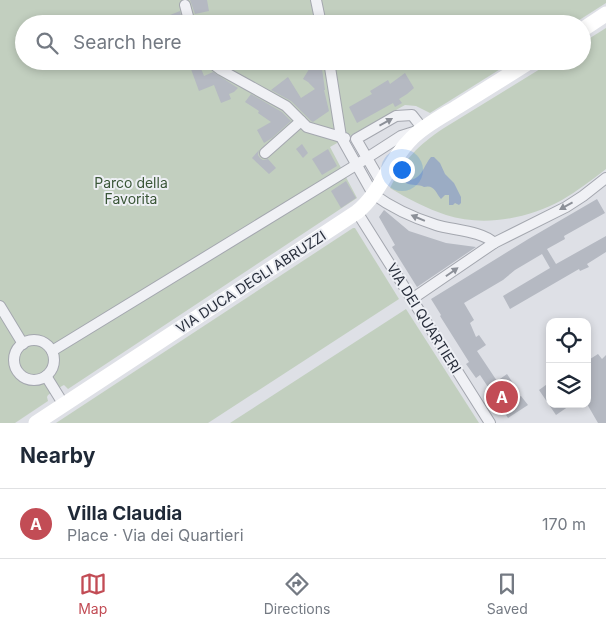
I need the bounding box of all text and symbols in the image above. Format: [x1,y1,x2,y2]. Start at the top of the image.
search box [15,15,591,70]
icon: search [33,29,61,57]
text: Search here [73,31,182,54]
one-way arrow [378,118,393,126]
your location [389,157,415,183]
park label: Parco della Favorita [94,174,168,207]
one-way arrow [559,202,574,210]
one-way arrow [410,214,425,222]
street label: VIA DUCA DEGLI ABRUZZI [173,227,329,336]
street label: VIA DEI QUARTIERI [384,259,465,376]
one-way arrow [446,267,459,277]
map controls [546,318,591,408]
button: locate [546,318,591,363]
button: layers [546,363,591,408]
pin: A [486,378,518,416]
text: Nearby [20,443,95,468]
text: Villa Claudia [67,502,182,525]
text: A [30,514,42,534]
text: 170 m [542,514,586,534]
text: Place · Via dei Quartieri [67,525,244,545]
tab: Map [78,570,107,617]
tab: Directions [264,570,330,617]
tab: Saved [487,570,528,617]

